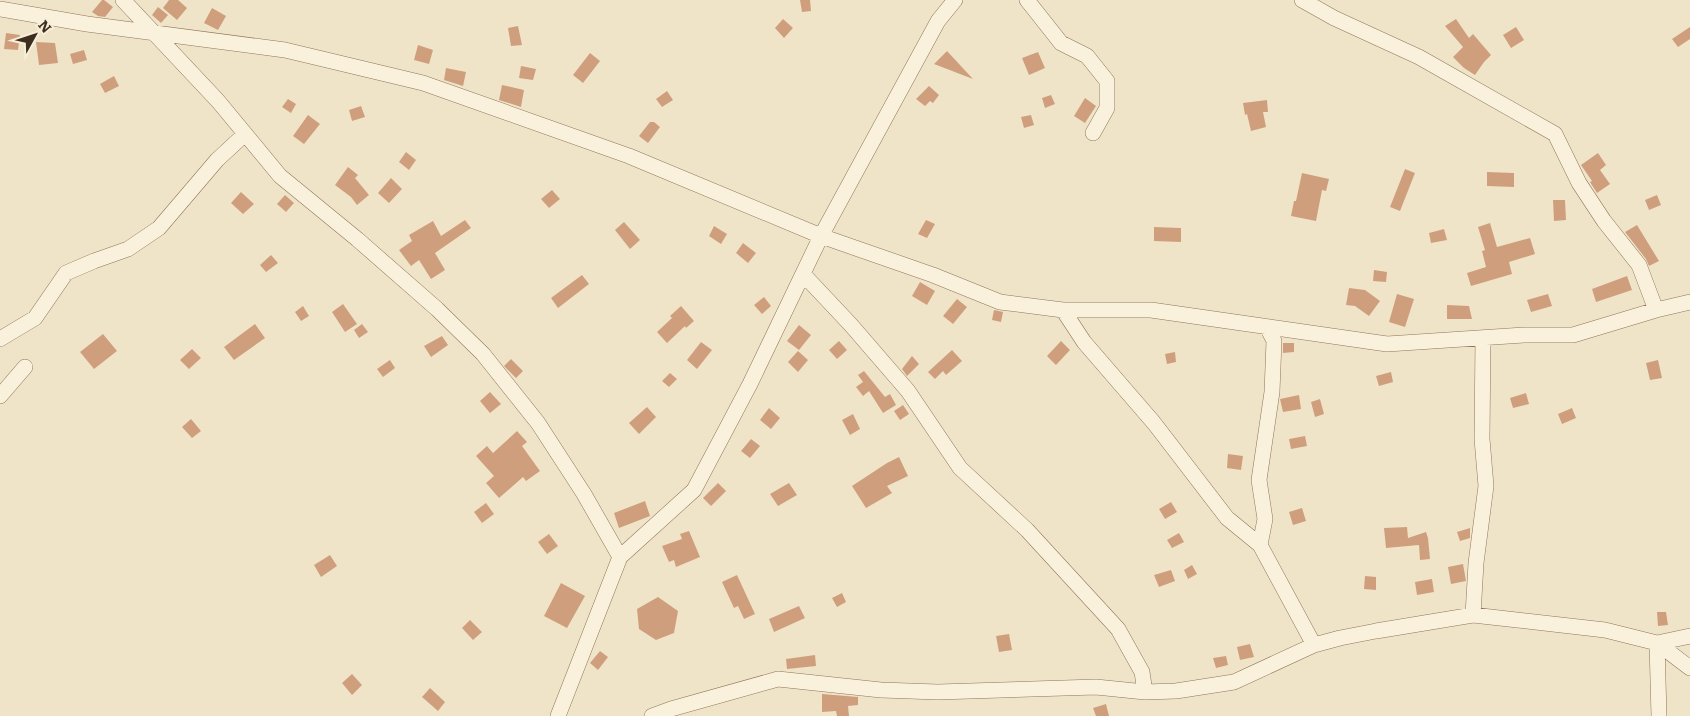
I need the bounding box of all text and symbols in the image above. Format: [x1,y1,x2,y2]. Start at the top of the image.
north arrow [10,10,60,60]
text: N [34,15,57,37]

